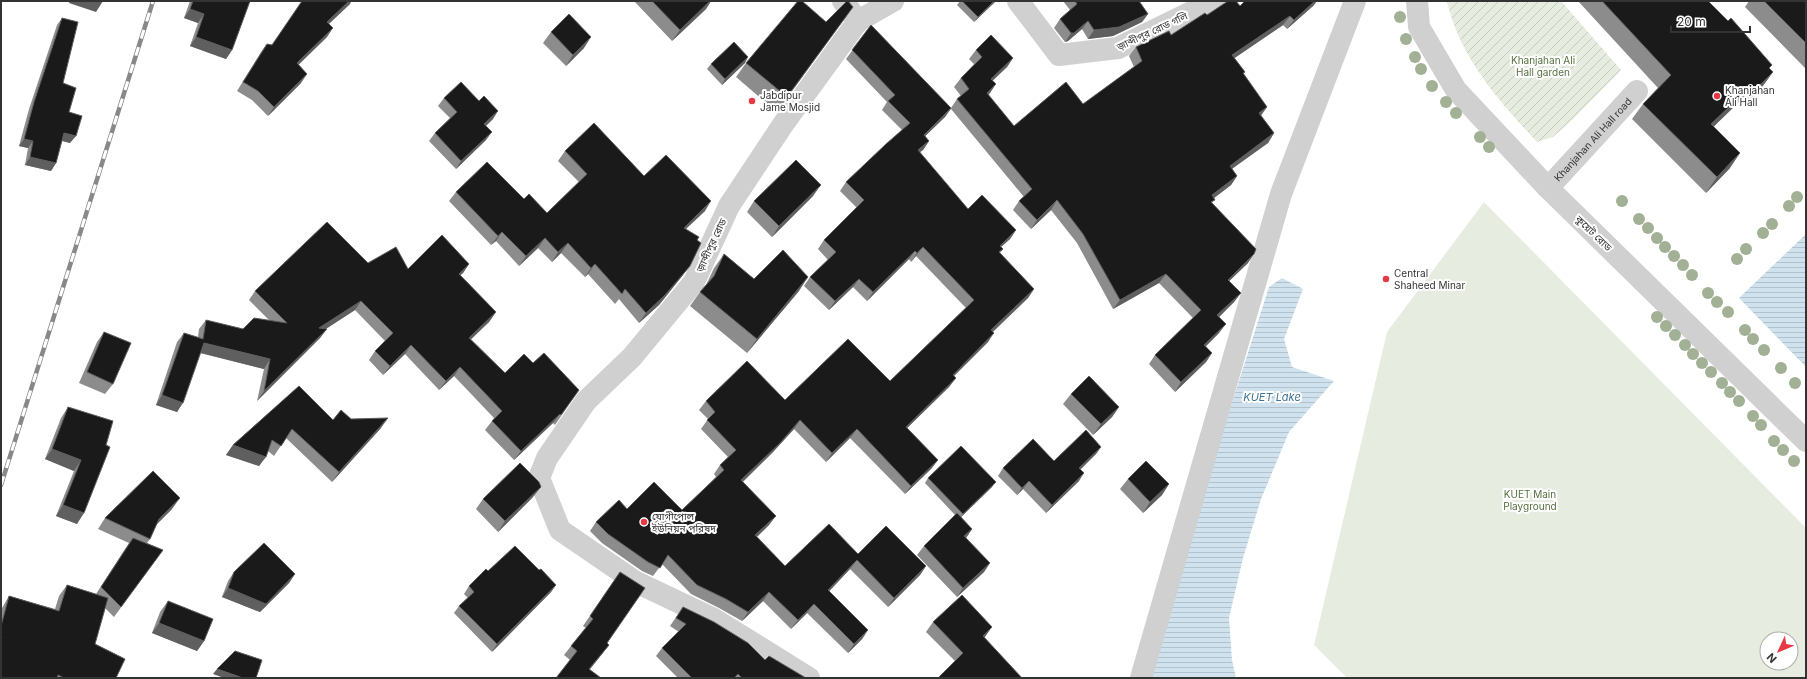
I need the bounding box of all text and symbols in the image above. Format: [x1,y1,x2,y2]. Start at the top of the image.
scale bar [1671,8,1750,34]
street label: জ়াব্দীপুর রোড গলি [1114,9,1190,54]
text: 20 m [1677,14,1706,29]
park label: Khanjahan Ali Hall garden [1511,54,1575,78]
place label: Khanjahan Ali Hall [1725,84,1775,108]
place label: Jabdipur Jame Mosjid [760,89,820,113]
marker: Khanjahan Ali Hall [1712,91,1722,101]
street label: Khanjahan Ali Hall road [1551,95,1634,184]
marker: Jabdipur Jame Mosjid [747,96,757,106]
street label: কুয়েট রোড [1572,212,1615,254]
street label: জ়াব্দীপুর রোড [693,216,730,275]
place label: Central Shaheed Minar [1394,267,1465,291]
marker: Central Shaheed Minar [1381,274,1391,284]
water label: KUET Lake [1243,390,1301,404]
park label: KUET Main Playground [1503,488,1557,512]
place label: যোগীপোল ইউনিয়ন পরিষদ [651,510,716,534]
marker: যোগীপোল ইউনিয়ন পরিষদ [639,517,649,527]
north arrow [1759,631,1799,671]
text: N [1764,650,1780,666]

